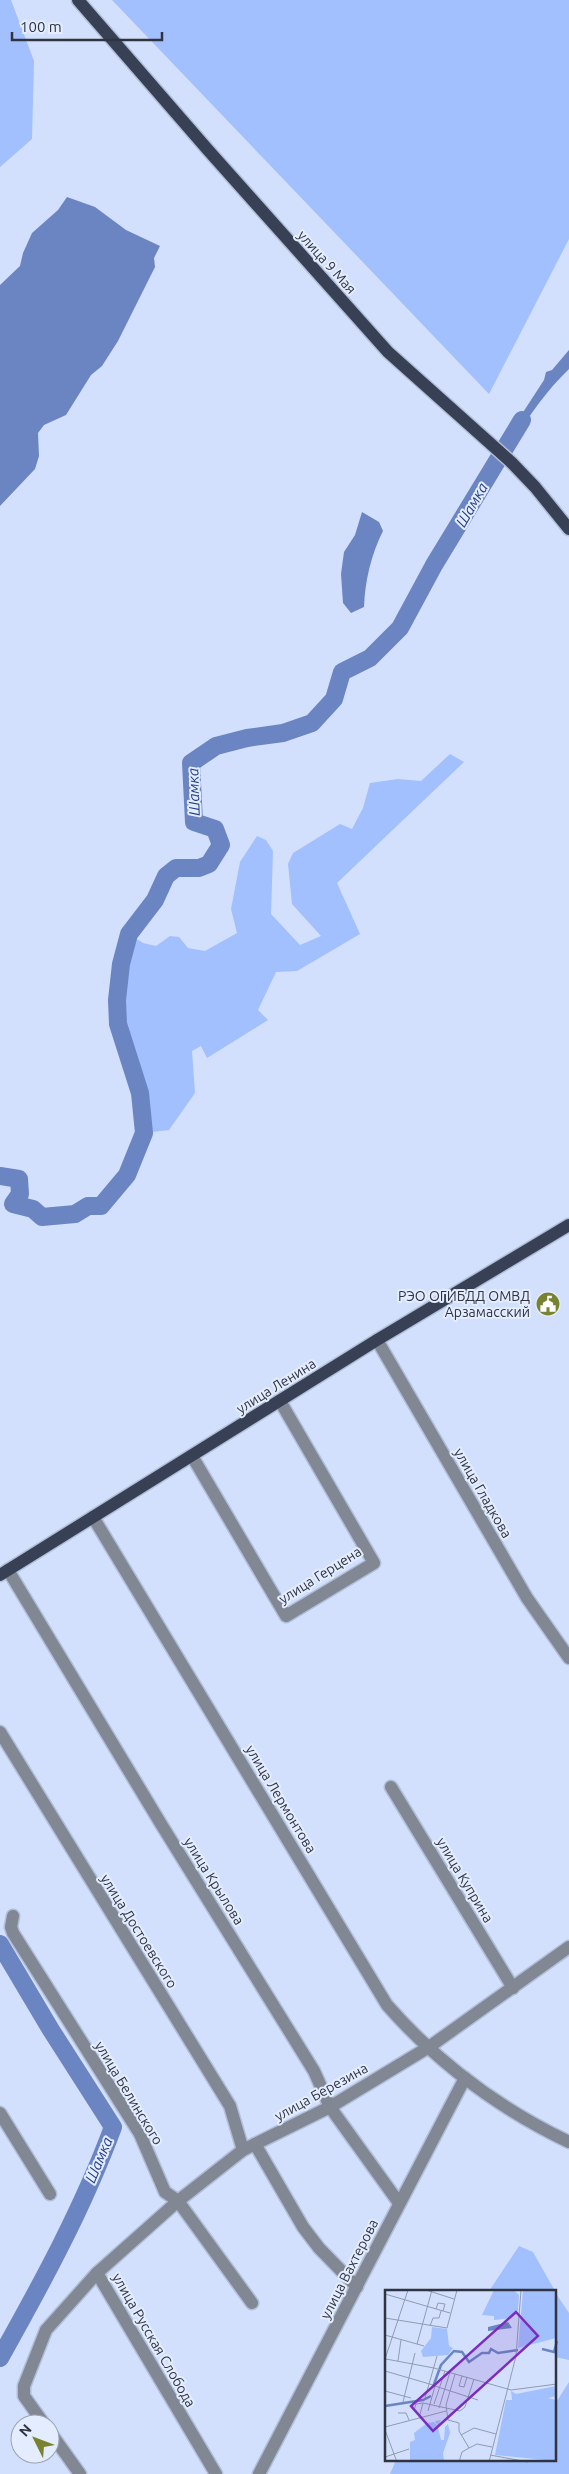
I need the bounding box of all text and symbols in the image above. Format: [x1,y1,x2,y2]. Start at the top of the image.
scale bar [12,10,162,42]
text: 100 m [20,18,62,35]
street label: улица 9 Мая [294,227,360,297]
water label: Шамка [452,480,491,530]
water label: Шамка [184,768,203,816]
place label: РЭО ОГИБДД ОМВД Арзамасский [398,1288,530,1320]
public building icon: РЭО ОГИБДД ОМВД Арзамасский [535,1291,561,1317]
street label: улица Ленина [233,1355,319,1417]
street label: улица Гладкова [451,1445,515,1541]
street label: улица Герцена [276,1543,364,1607]
street label: улица Лермонтова [242,1742,320,1856]
street label: улица Крылова [181,1834,247,1928]
street label: улица Куприна [433,1835,497,1925]
street label: улица Достоевского [97,1871,181,1991]
street label: улица Белинского [92,2038,166,2148]
street label: улица Березина [272,2060,370,2124]
water label: Шамка [81,2134,116,2185]
street label: улица Вахтерова [317,2216,381,2322]
street label: улица Русская Слобода [109,2270,199,2410]
inset map [385,2290,556,2462]
north arrow [10,2414,60,2464]
text: N [16,2421,35,2440]

